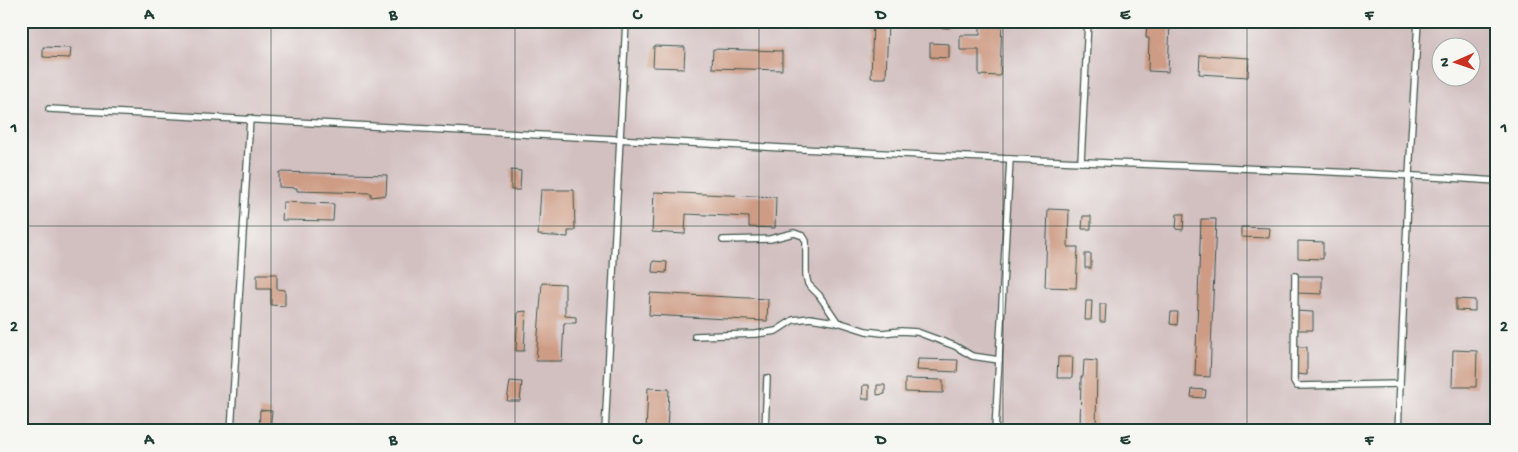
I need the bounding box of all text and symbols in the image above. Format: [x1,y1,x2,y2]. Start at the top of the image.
text: A [143,7,155,26]
text: B [388,7,398,26]
text: C [632,7,643,26]
text: D [874,7,887,26]
text: E [1120,7,1131,26]
text: F [1364,7,1375,26]
north arrow [1430,38,1480,88]
text: N [1437,58,1454,67]
text: 1 [10,120,17,139]
text: 1 [1500,120,1507,139]
text: 2 [10,319,18,338]
text: 2 [1500,319,1508,338]
text: A [143,432,155,451]
text: B [388,432,398,451]
text: C [632,432,643,451]
text: D [874,432,887,451]
text: E [1120,432,1131,451]
text: F [1364,432,1375,451]

